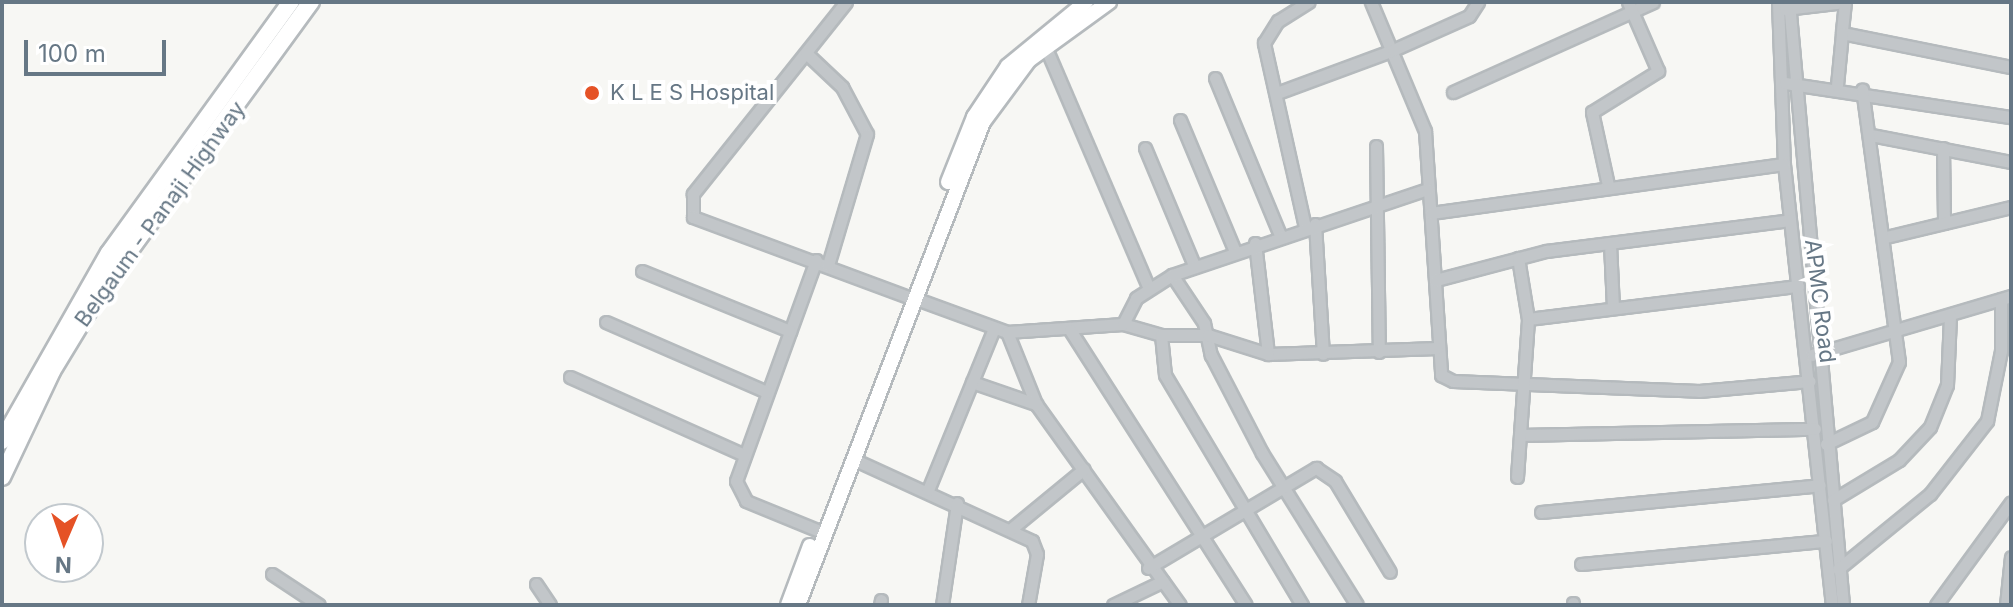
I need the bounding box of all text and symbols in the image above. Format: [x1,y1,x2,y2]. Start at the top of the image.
scale bar [28,24,170,74]
text: 100 m [38,39,106,68]
place label: K L E S Hospital [610,80,774,106]
marker: K L E S Hospital [581,82,603,104]
street label: Belgaum - Panaji Highway [69,96,251,332]
street label: APMC Road [1799,238,1841,364]
north arrow [24,503,104,583]
text: N [54,552,72,578]

